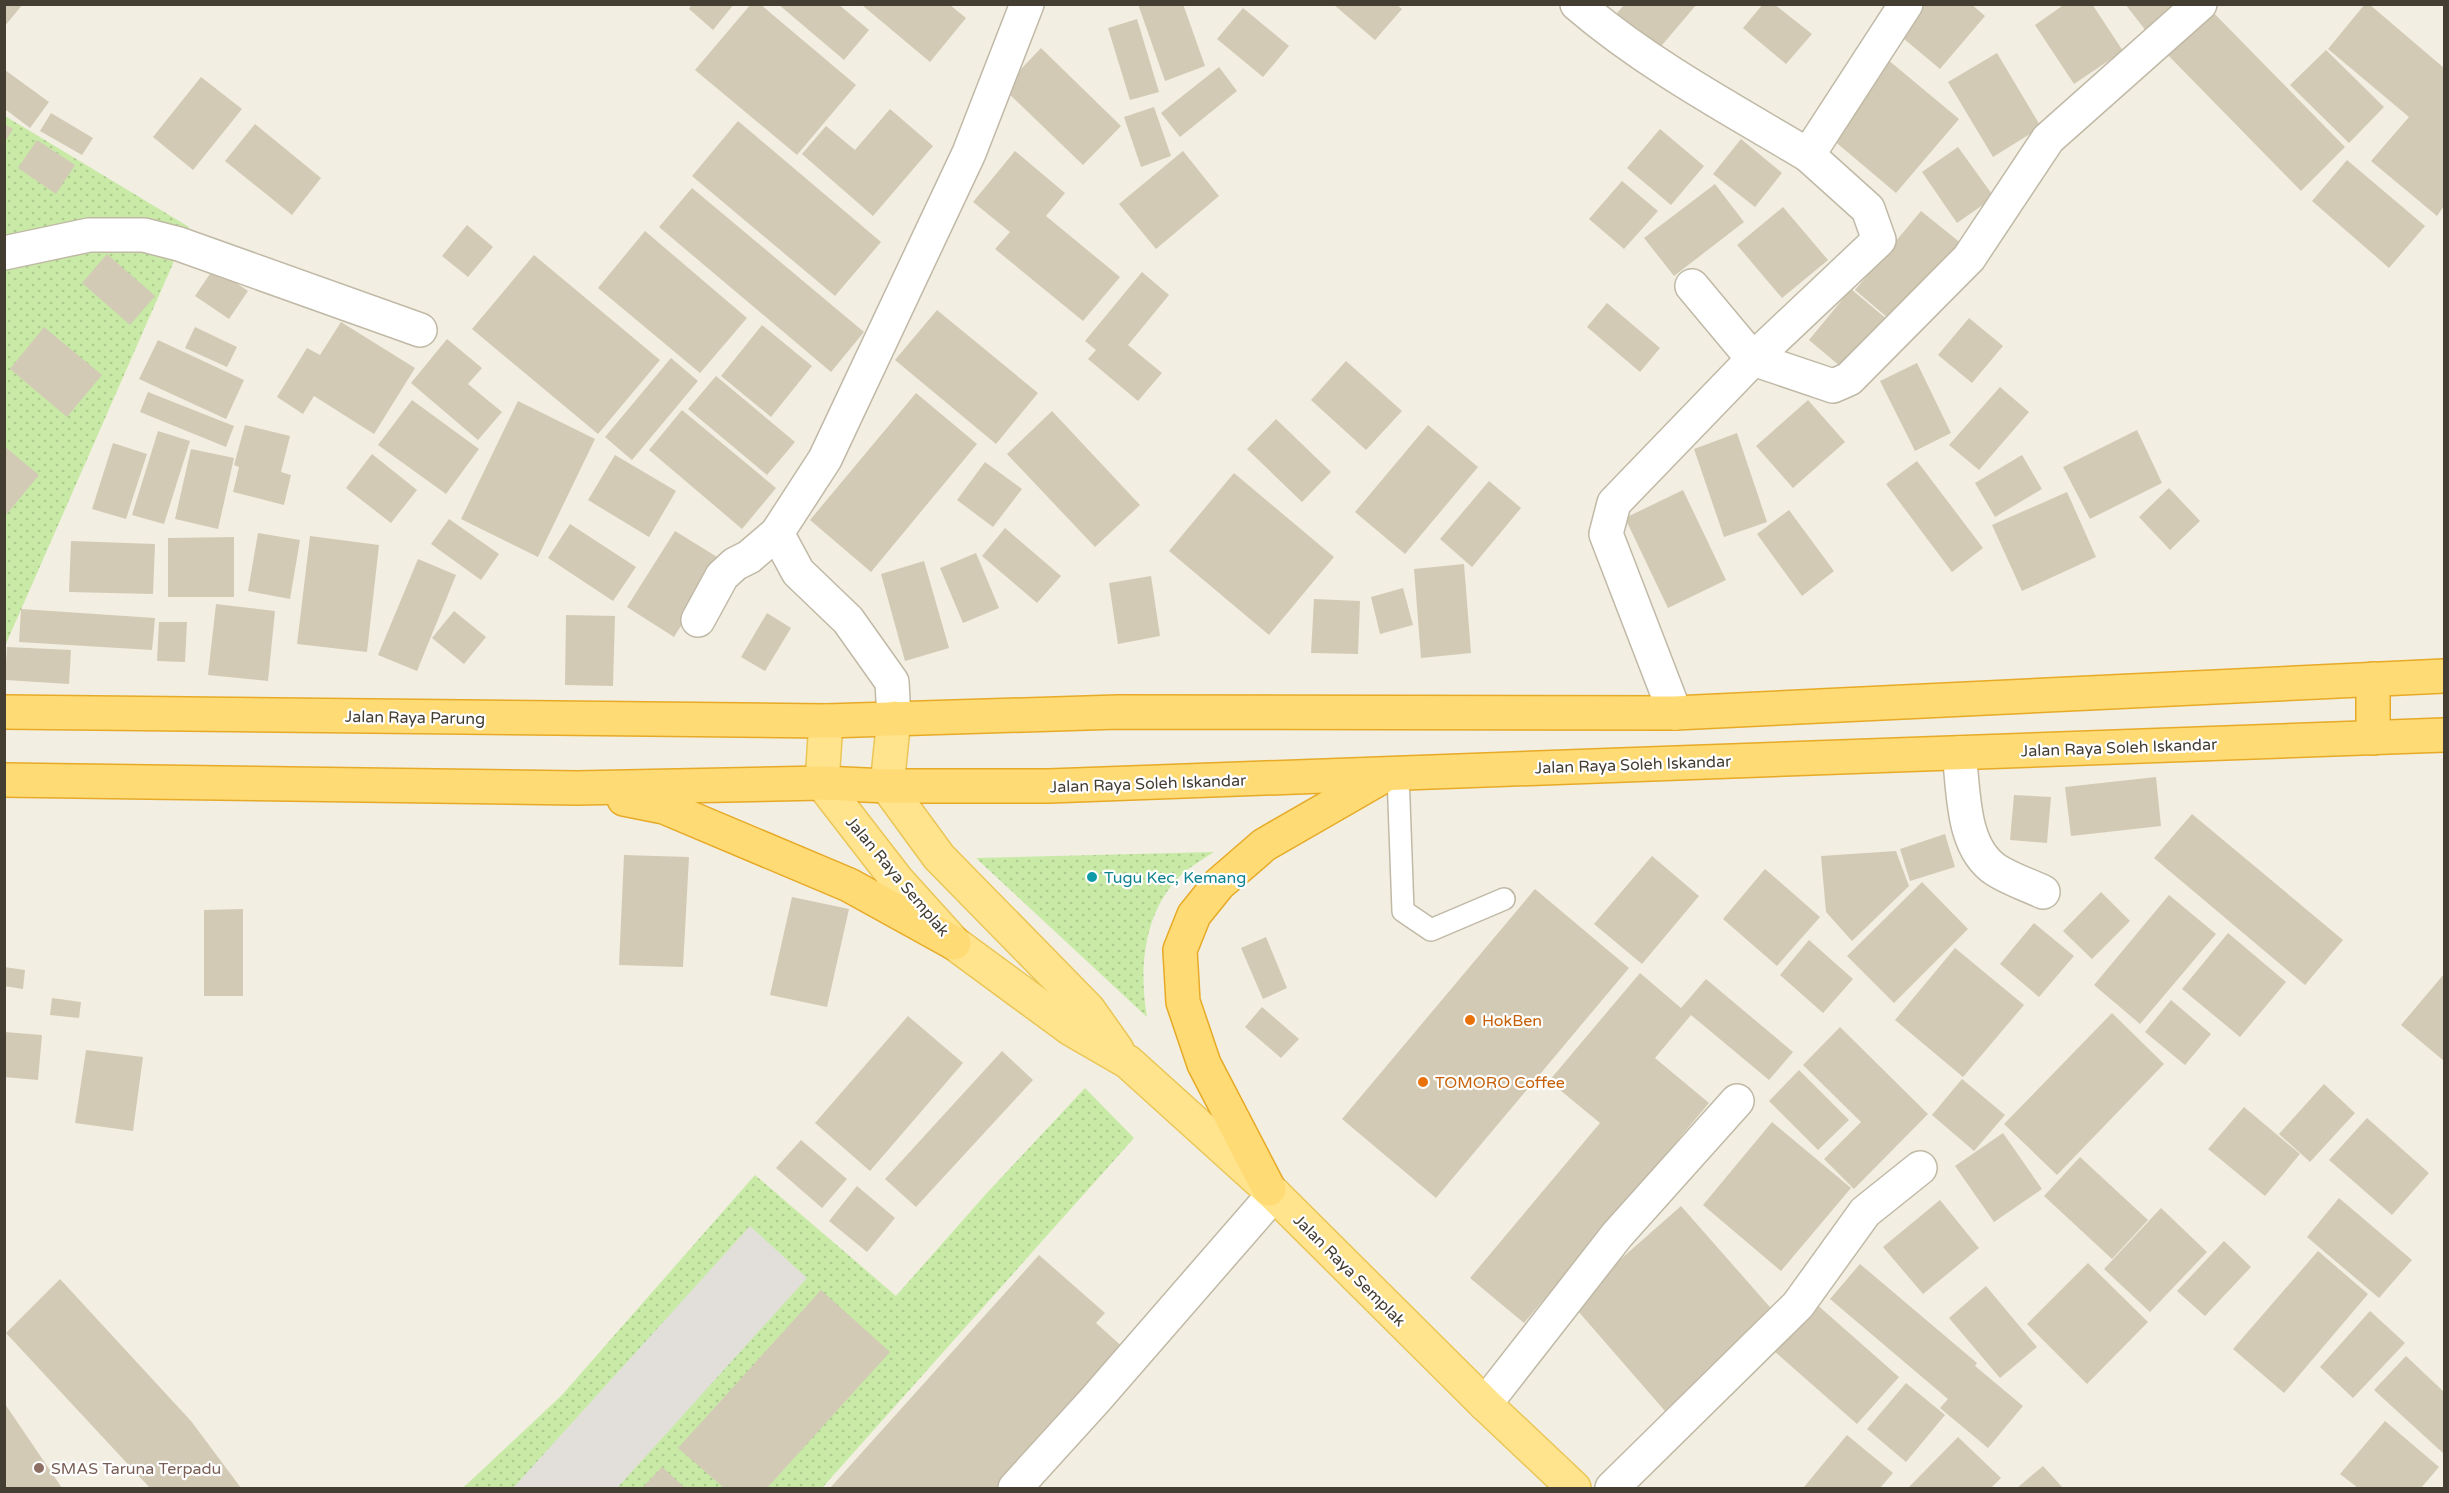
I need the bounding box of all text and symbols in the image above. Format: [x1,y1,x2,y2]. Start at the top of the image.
street label: Jalan Raya Parung [345,707,485,729]
street label: Jalan Raya Soleh Iskandar [2021,735,2218,761]
street label: Jalan Raya Soleh Iskandar [1535,752,1732,778]
street label: Jalan Raya Soleh Iskandar [1050,771,1247,797]
street label: Jalan Raya Semplak [841,813,953,941]
place label: Tugu Kec, Kemang [1104,868,1246,888]
marker: Tugu Kec, Kemang [1085,870,1099,884]
place label: HokBen [1482,1011,1542,1031]
marker: HokBen [1463,1013,1477,1027]
place label: TOMORO Coffee [1435,1073,1565,1093]
marker: TOMORO Coffee [1416,1075,1430,1089]
street label: Jalan Raya Semplak [1289,1210,1410,1331]
place label: SMAS Taruna Terpadu [51,1459,221,1479]
marker: SMAS Taruna Terpadu [32,1461,46,1475]

